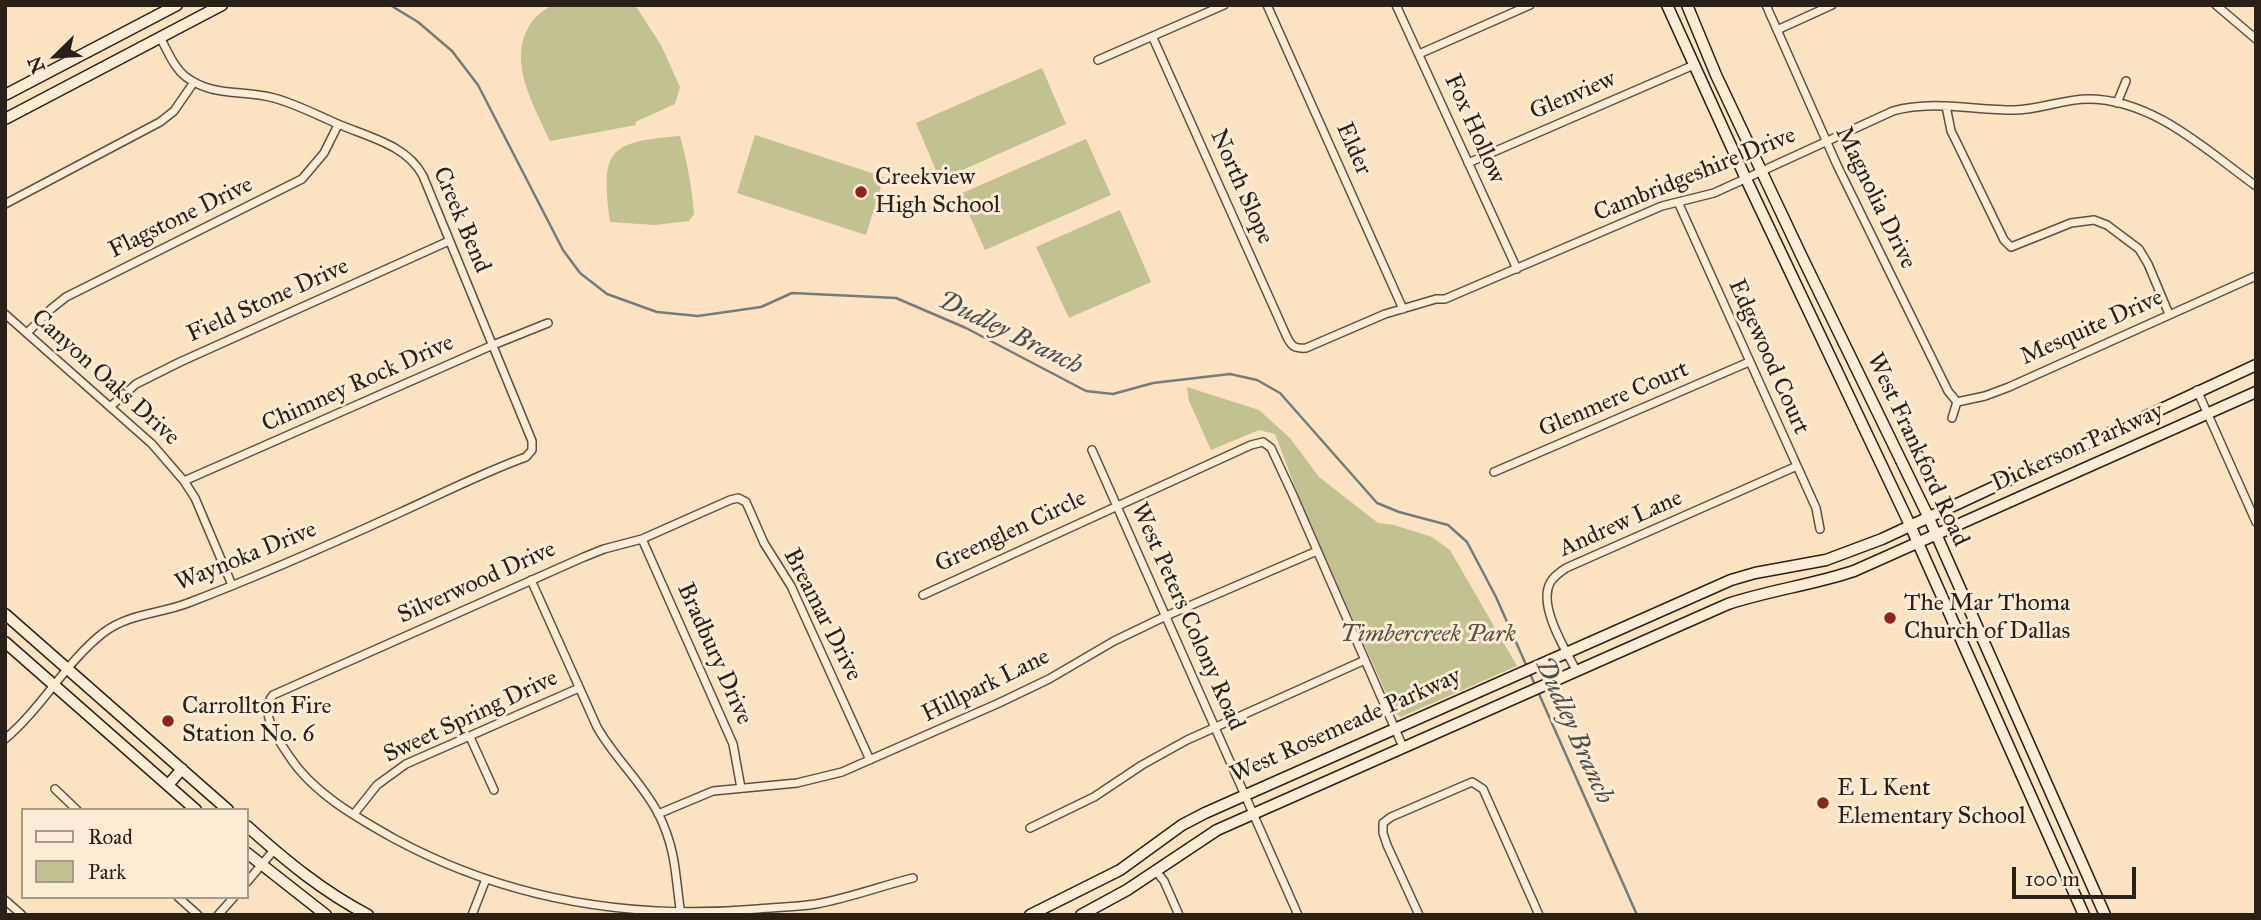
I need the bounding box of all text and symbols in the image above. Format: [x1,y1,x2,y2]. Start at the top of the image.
north arrow [21,21,91,91]
text: N [23,53,50,77]
street label: Glenview [1526,65,1620,127]
street label: Fox Hollow [1437,70,1511,188]
street label: Elder [1329,118,1377,180]
street label: Cambridgeshire Drive [1590,121,1800,229]
street label: Magnolia Drive [1828,122,1922,274]
street label: North Slope [1203,125,1279,249]
street label: Creek Bend [426,163,496,277]
place label: Creekview High School [875,164,1000,220]
street label: Flagstone Drive [104,171,258,265]
marker: Creekview High School [853,184,869,200]
street label: Field Stone Drive [183,252,353,350]
street label: Edgewood Court [1721,275,1815,439]
street label: Mesquite Drive [2016,284,2168,372]
water label: Dudley Branch [933,286,1087,382]
street label: Canyon Oaks Drive [25,304,185,452]
street label: Chimney Rock Drive [258,329,458,439]
street label: West Frankford Road [1860,349,1974,551]
street label: Glenmere Court [1535,355,1693,445]
street label: Dickerson Parkway [1988,397,2168,499]
street label: Greenglen Circle [931,484,1091,580]
street label: Andrew Lane [1555,484,1687,564]
street label: West Peters Colony Road [1124,499,1250,735]
street label: Waynoka Drive [171,516,321,598]
street label: Silverwood Drive [394,535,560,631]
street label: Breamar Drive [776,544,868,686]
street label: Bradbury Drive [670,579,758,729]
place label: The Mar Thoma Church of Dallas [1904,590,2070,646]
marker: The Mar Thoma Church of Dallas [1882,610,1898,626]
park label: Timbercreek Park [1340,621,1516,649]
street label: Hillpark Lane [917,643,1055,729]
water label: Dudley Branch [1527,653,1619,809]
street label: West Rosemeade Parkway [1226,662,1466,790]
street label: Sweet Spring Drive [379,664,563,770]
place label: Carrollton Fire Station No. 6 [182,693,331,749]
marker: Carrollton Fire Station No. 6 [160,713,176,729]
place label: E L Kent Elementary School [1837,775,2026,831]
marker: E L Kent Elementary School [1815,795,1831,811]
legend [21,808,248,899]
text: Road [88,824,133,850]
scale bar [2016,853,2140,897]
text: Park [88,859,126,885]
text: 100 m [2025,866,2080,892]

